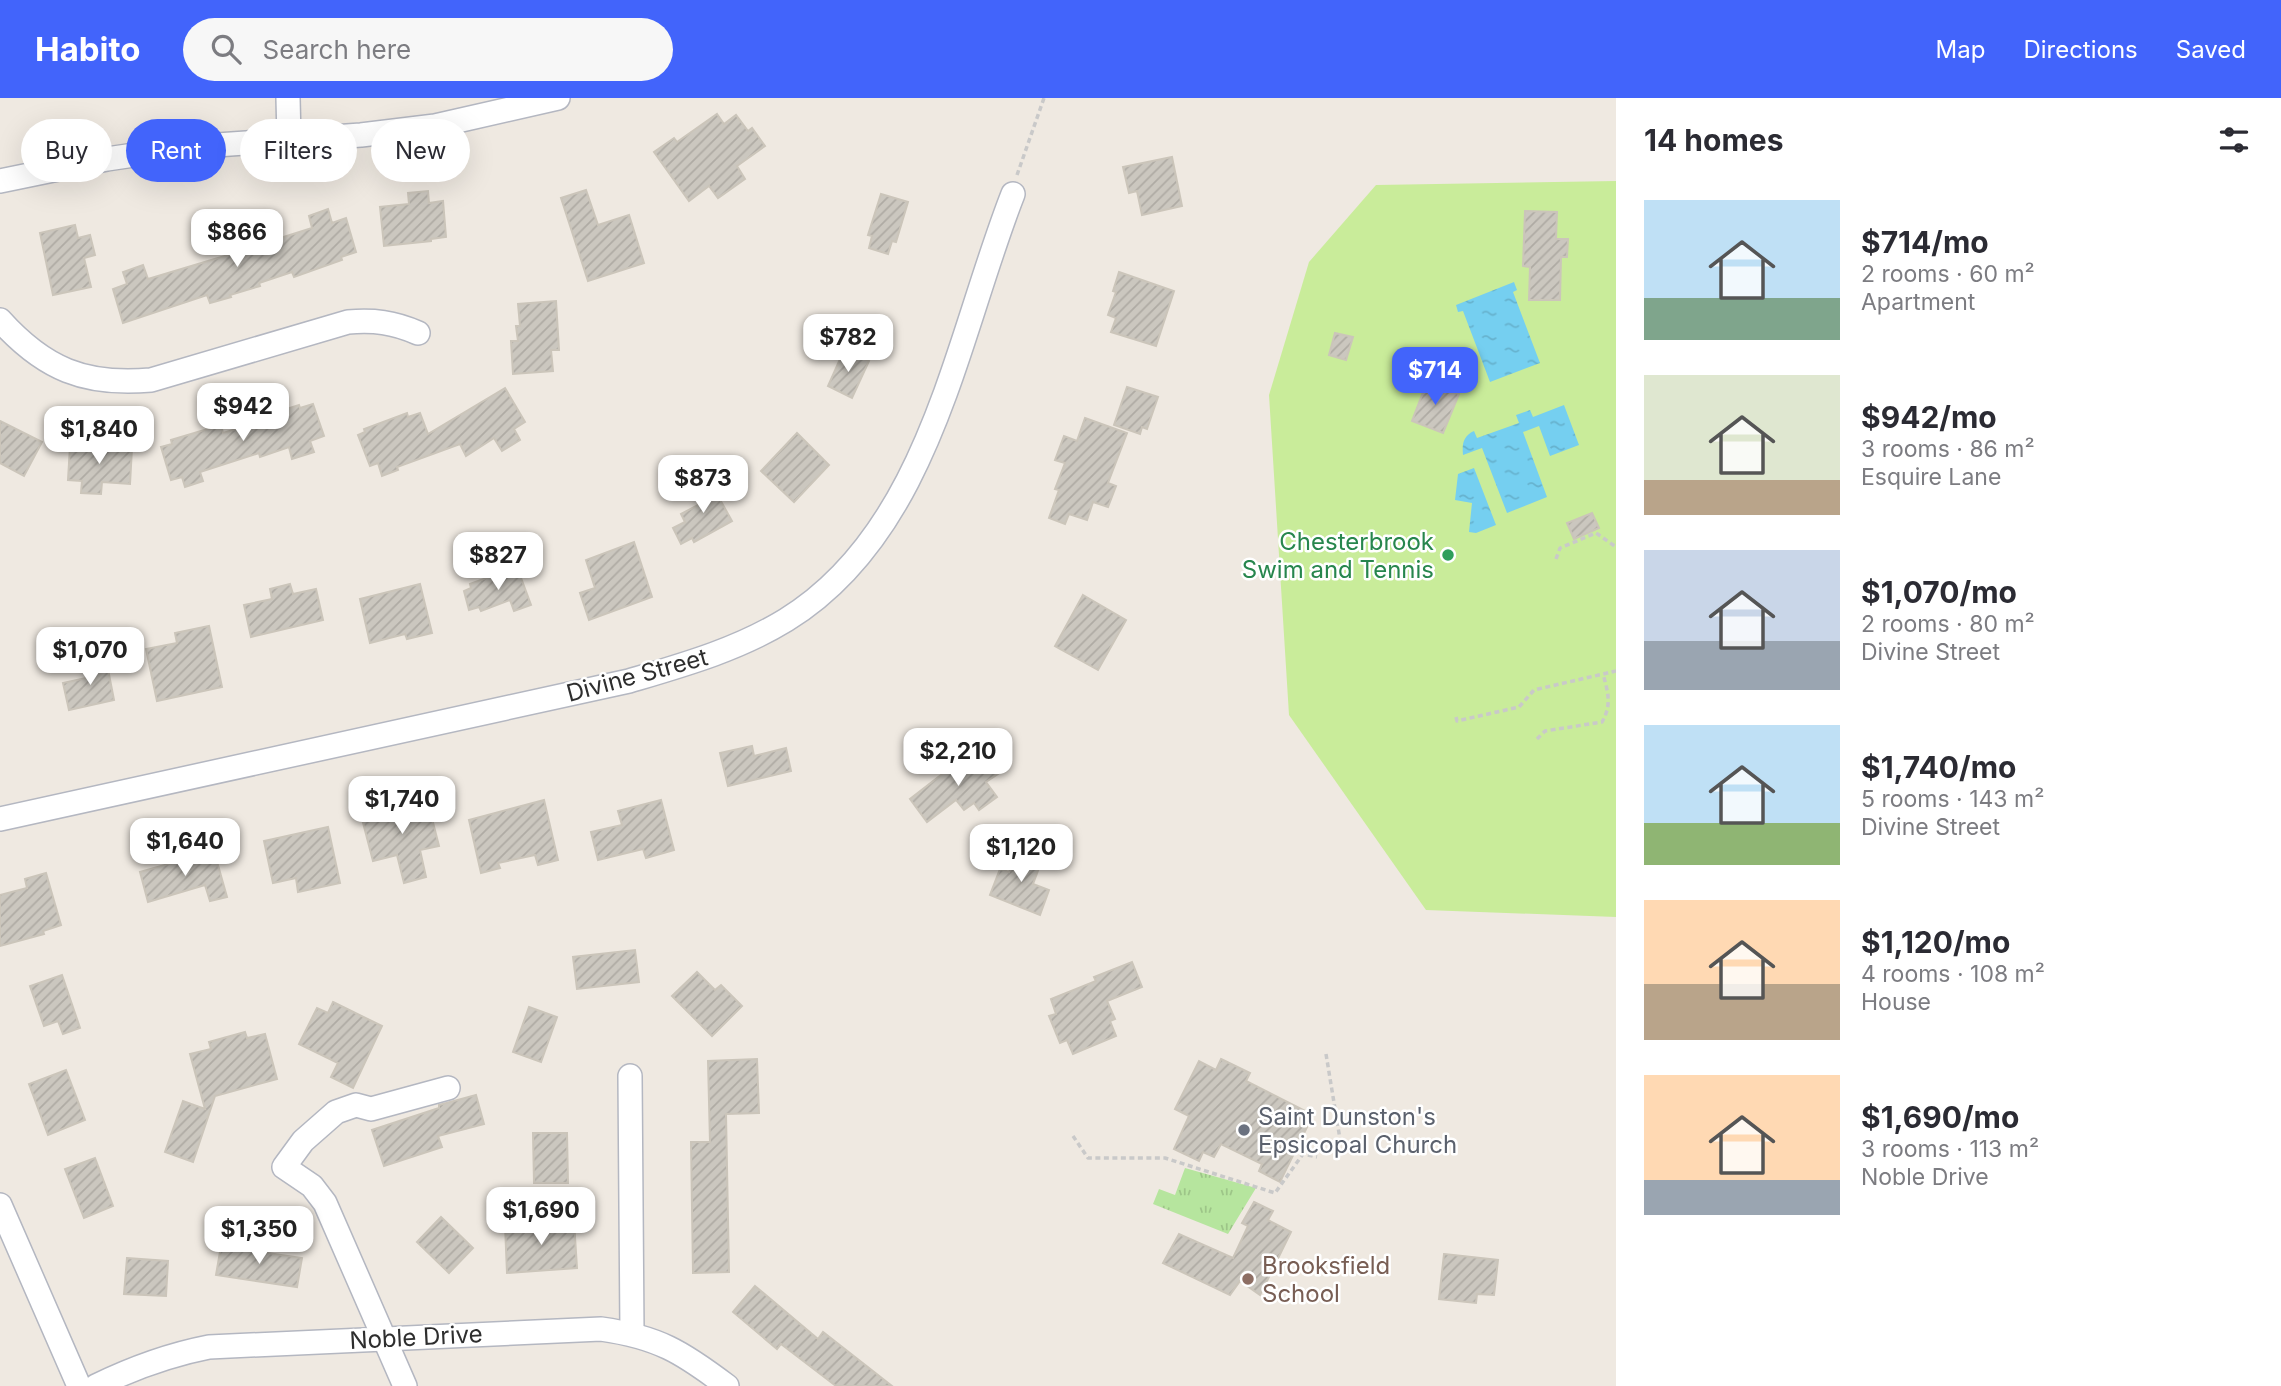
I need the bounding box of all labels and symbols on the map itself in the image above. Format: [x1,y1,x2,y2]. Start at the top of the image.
pin: $866 [196,209,278,269]
pin: $782 [807,314,889,374]
pin: $714 [1394,348,1476,407]
pin: $942 [202,384,284,443]
pin: $1,840 [42,406,156,466]
pin: $873 [662,456,744,515]
place label: Chesterbrook Swim and Tennis [1242,527,1434,584]
pin: $827 [457,532,539,592]
marker: Chesterbrook Swim and Tennis [1440,547,1456,563]
pin: $1,070 [33,628,147,687]
street label: Divine Street [563,642,711,708]
pin: $2,210 [901,728,1015,788]
pin: $1,740 [345,776,459,836]
pin: $1,640 [128,818,242,878]
pin: $1,120 [964,824,1078,884]
place label: Saint Dunston's Epsicopal Church [1258,1102,1457,1159]
marker: Saint Dunston's Epsicopal Church [1236,1122,1252,1138]
pin: $1,690 [484,1188,598,1247]
pin: $1,350 [202,1206,316,1266]
place label: Brooksfield School [1262,1251,1390,1308]
marker: Brooksfield School [1240,1271,1256,1287]
street label: Noble Drive [349,1319,483,1355]

